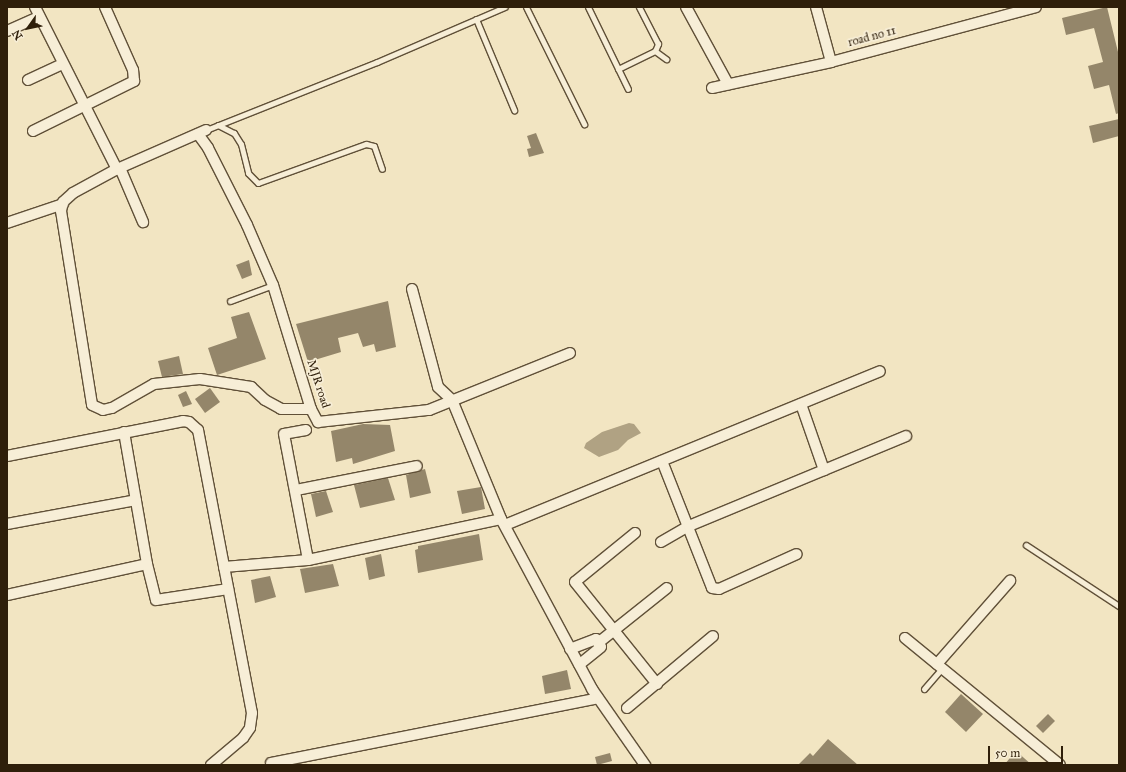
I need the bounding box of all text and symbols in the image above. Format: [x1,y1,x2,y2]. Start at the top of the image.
north arrow [8,8,48,48]
street label: road no 11 [846,24,898,50]
text: N [10,27,26,42]
street label: MJR road [303,358,333,410]
scale bar [990,738,1065,764]
text: 50 m [995,746,1020,760]

